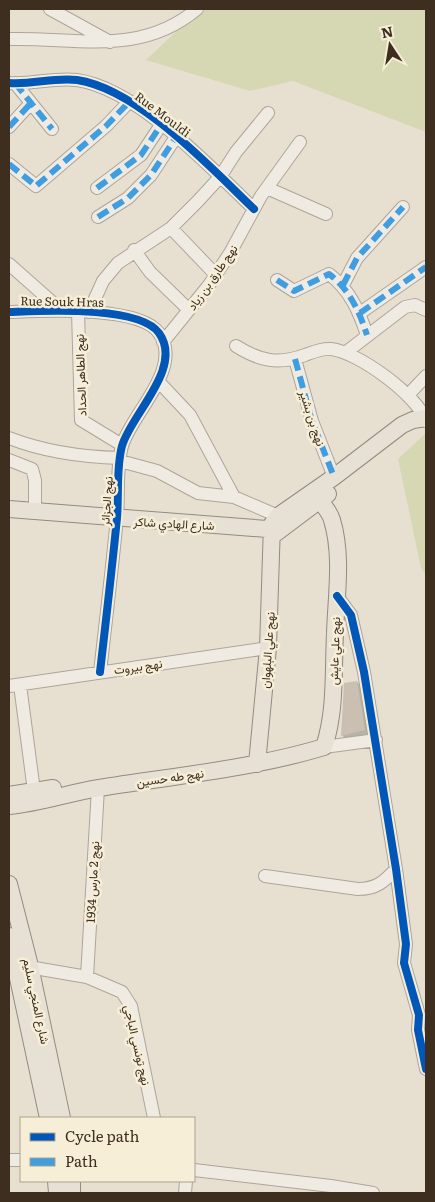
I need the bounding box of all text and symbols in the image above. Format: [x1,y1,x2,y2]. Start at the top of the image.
north arrow [365,20,415,70]
text: N [379,20,395,42]
street label: Rue Mouldi [131,87,195,141]
street label: نهج طارق بن زياد [183,240,242,314]
street label: Rue Souk Hras [20,291,104,311]
street label: نهج الطاهر الحداد [70,334,91,416]
street label: نهج بن بشير [294,387,330,449]
street label: نهج الجزائر [95,476,118,527]
street label: شارع الهادي شاكر [132,512,215,536]
street label: نهج علي البلهوان [255,611,281,689]
street label: نهج علي عايش [324,617,346,686]
street label: نهج بيروت [113,654,163,679]
street label: نهج طه حسين [135,763,205,792]
street label: نهج 2 مارس 1934 [81,841,104,924]
street label: شارع المنجي سليم [17,956,55,1046]
street label: نهج تونسي الباجي [118,1003,156,1088]
legend [20,1117,195,1182]
text: Cycle path [65,1124,140,1147]
text: Path [65,1149,98,1172]

